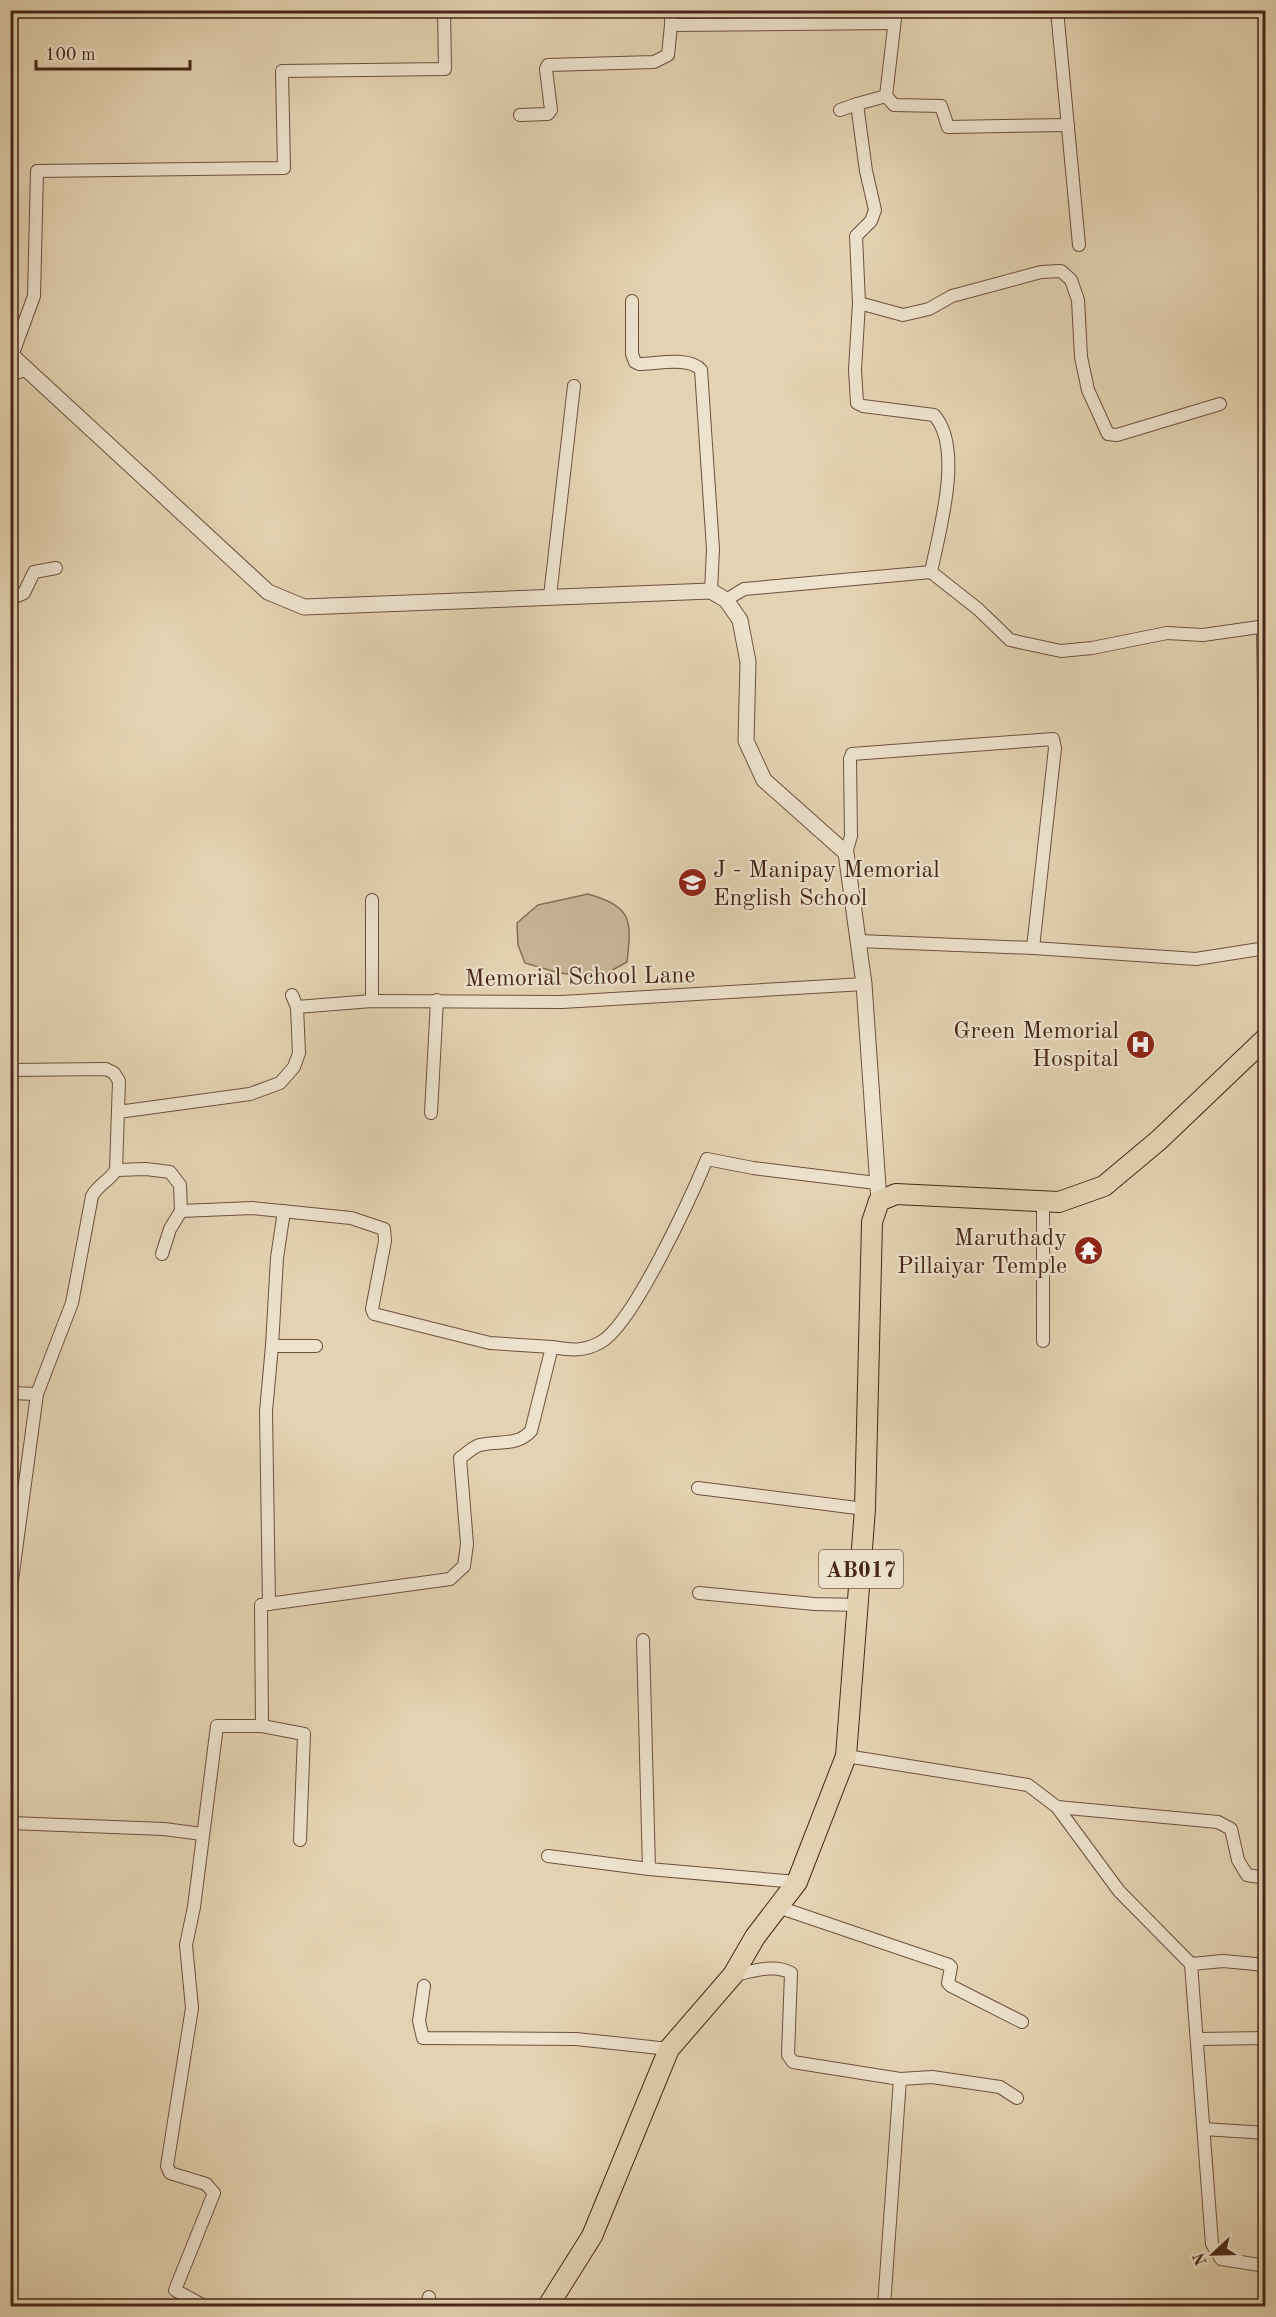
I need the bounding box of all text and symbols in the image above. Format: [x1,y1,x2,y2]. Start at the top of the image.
scale bar [36,33,190,71]
text: 100 m [45,46,96,64]
place label: J - Manipay Memorial English School [713,859,940,911]
school or university icon: J - Manipay Memorial English School [676,867,708,899]
street label: Memorial School Lane [464,964,696,992]
place label: Green Memorial Hospital [953,1020,1119,1072]
hospital icon: Green Memorial Hospital [1124,1028,1156,1060]
place label: Maruthady Pillaiyar Temple [897,1227,1067,1279]
temple icon: Maruthady Pillaiyar Temple [1072,1235,1104,1267]
road number: AB017 [819,1550,903,1588]
north arrow [1183,2224,1243,2284]
text: N [1191,2249,1211,2268]

